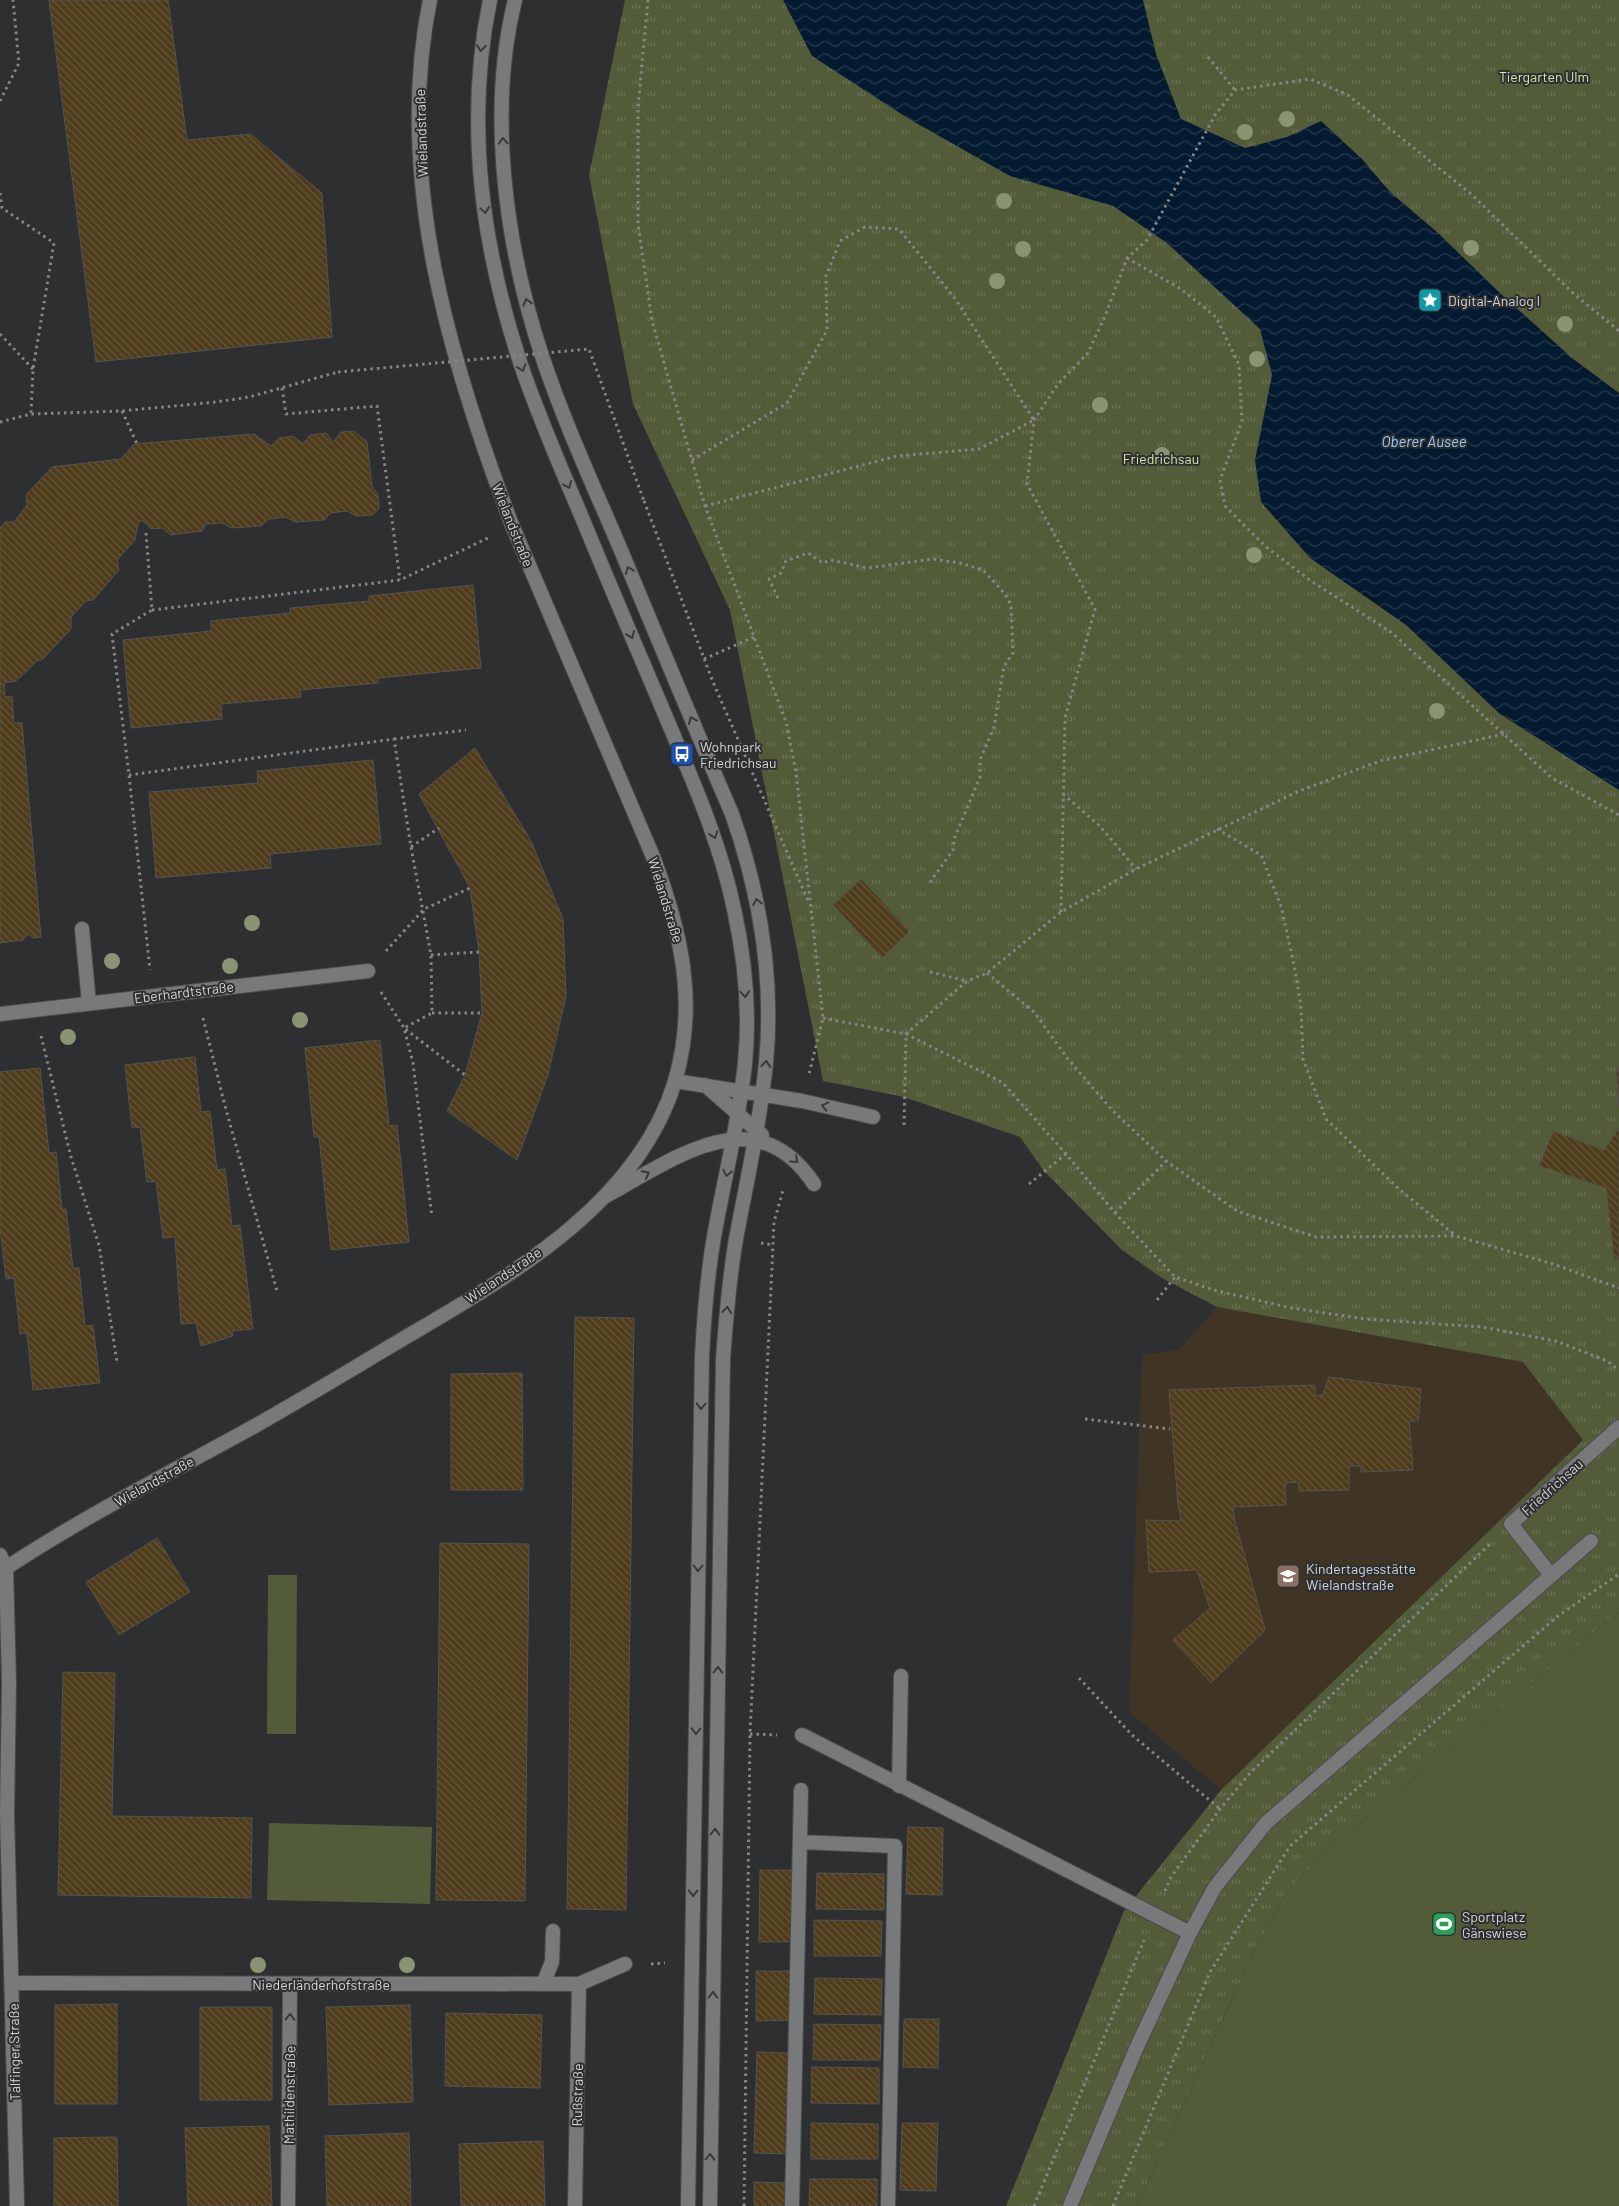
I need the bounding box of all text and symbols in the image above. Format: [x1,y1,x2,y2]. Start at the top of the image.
one-way arrow [476,44,487,52]
park label: Tiergarten Ulm [1499,68,1589,85]
street label: Wielandstraße [411,89,431,177]
one-way arrow [497,137,508,145]
one-way arrow [479,206,489,214]
place icon: Digital-Analog I [1417,287,1443,313]
place label: Digital-Analog I [1448,292,1540,309]
one-way arrow [522,297,533,306]
one-way arrow [516,363,526,372]
water label: Oberer Ausee [1382,432,1467,450]
park label: Friedrichsau [1123,450,1199,467]
one-way arrow [561,480,572,489]
street label: Wielandstraße [489,481,537,569]
one-way arrow [625,566,636,575]
one-way arrow [625,630,635,638]
one-way arrow [688,716,698,725]
place label: Wohnpark Friedrichsau [700,738,776,771]
bus stop icon: Wohnpark Friedrichsau [669,741,695,767]
one-way arrow [708,831,718,839]
street label: Wielandstraße [645,855,687,945]
one-way arrow [752,898,763,906]
street label: Eberhardtstraße [133,977,235,1007]
one-way arrow [740,991,751,999]
one-way arrow [760,1059,771,1067]
one-way arrow [821,1101,830,1112]
one-way arrow [790,1154,799,1163]
one-way arrow [722,1168,733,1177]
one-way arrow [641,1171,650,1181]
street label: Wielandstraße [462,1243,544,1307]
one-way arrow [721,1306,732,1314]
one-way arrow [696,1402,706,1410]
street label: Wielandstraße [111,1452,197,1510]
street label: Friedrichsau [1518,1455,1586,1519]
place label: Kindertagesstätte Wielandstraße [1306,1560,1416,1593]
school or university icon: Kindertagesstätte Wielandstraße [1275,1563,1301,1589]
one-way arrow [693,1564,703,1572]
one-way arrow [713,1666,723,1674]
one-way arrow [690,1727,701,1735]
one-way arrow [710,1828,720,1836]
one-way arrow [688,1890,698,1897]
place label: Sportplatz Gänswiese [1462,1908,1527,1941]
sports icon: Sportplatz Gänswiese [1431,1911,1457,1937]
street label: Niederländerhofstraße [252,1976,390,1993]
one-way arrow [708,1991,718,1998]
street label: Talfinger Straße [5,2003,23,2101]
one-way arrow [285,2013,295,2021]
street label: Mathildenstraße [280,2046,298,2144]
street label: Rußstraße [568,2063,586,2127]
one-way arrow [705,2153,716,2161]

